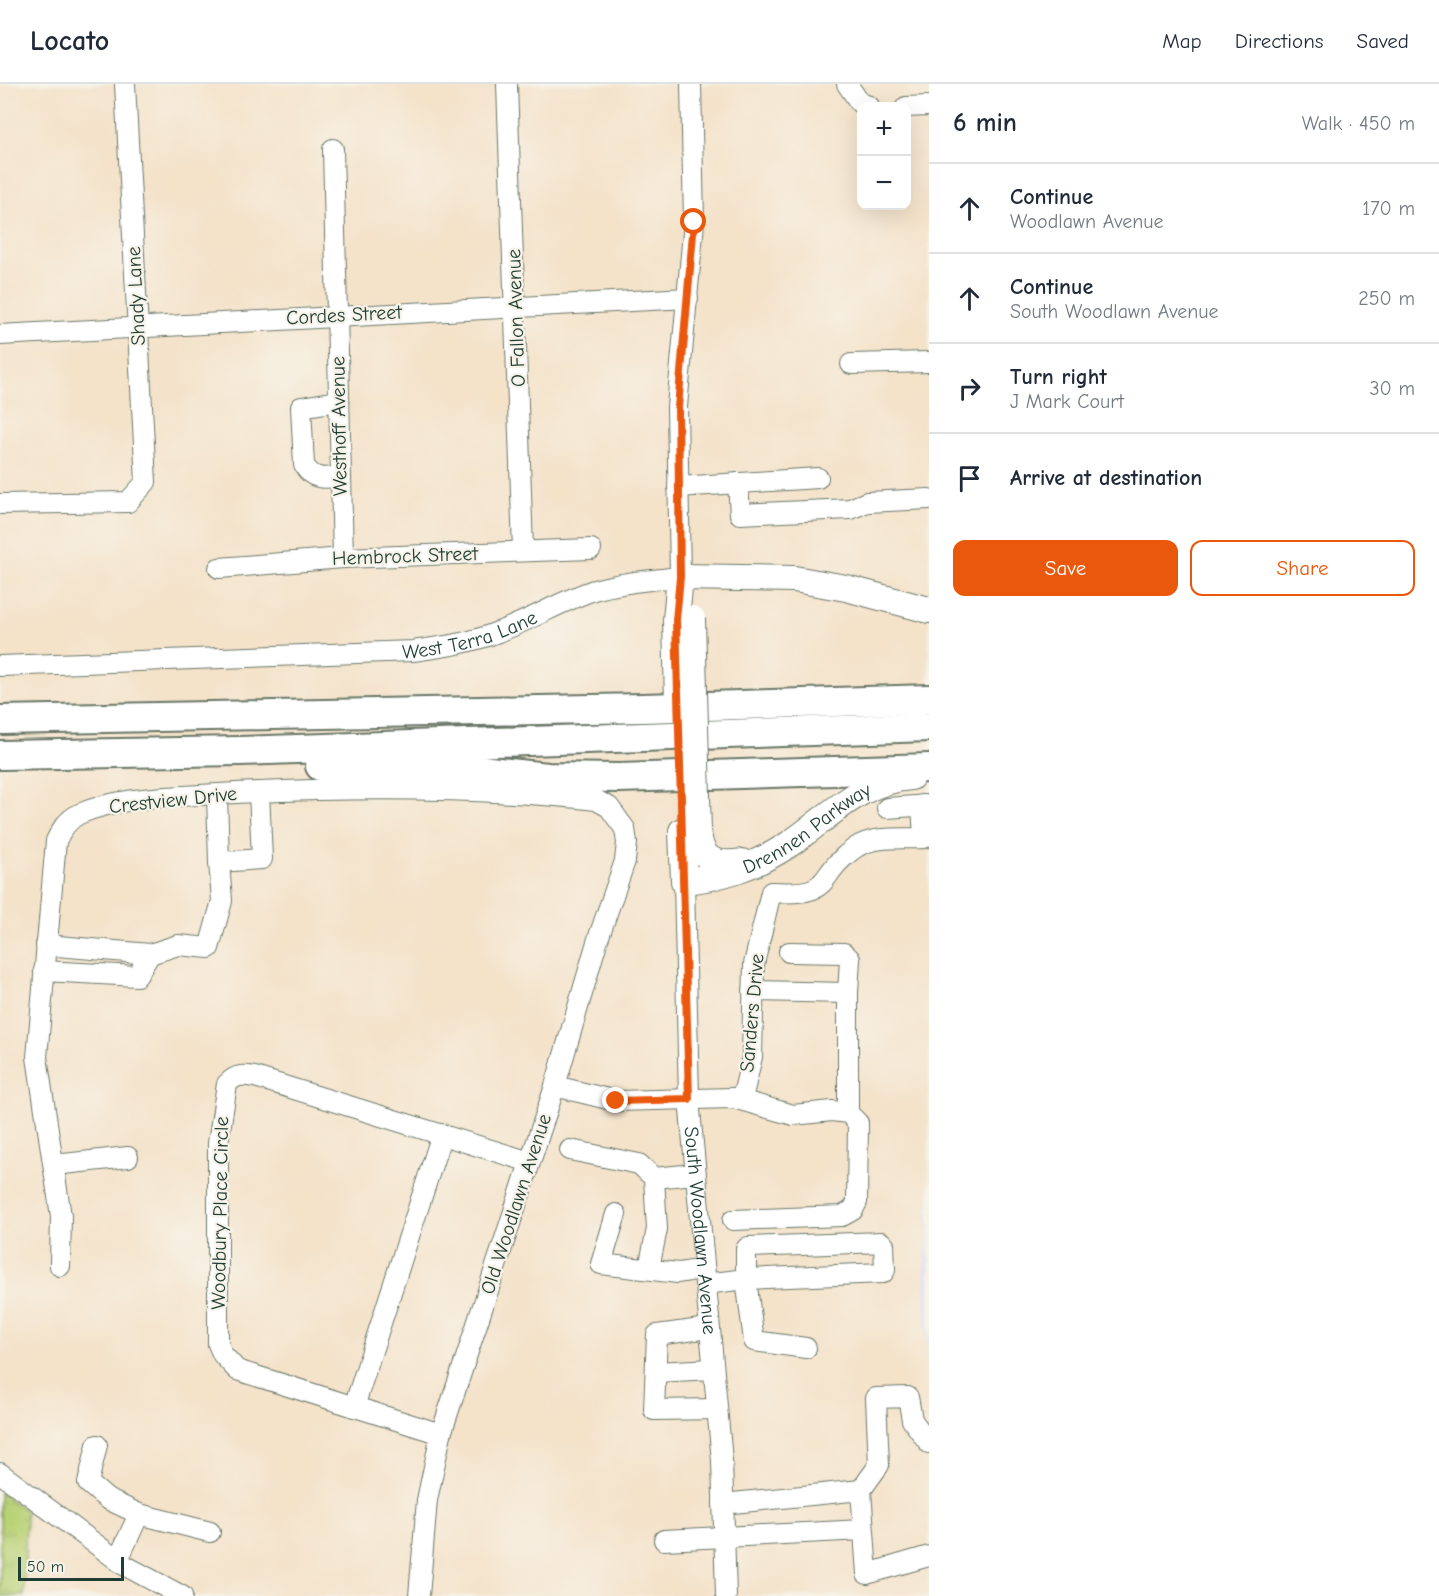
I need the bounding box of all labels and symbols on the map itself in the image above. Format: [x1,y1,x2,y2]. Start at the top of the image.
route start [680,208,706,234]
street label: Shady Lane [122,246,150,346]
street label: O Fallon Avenue [502,249,530,387]
street label: Cordes Street [286,300,404,330]
street label: Westhoff Avenue [326,356,352,496]
street label: Hembrock Street [332,542,480,570]
street label: West Terra Lane [402,605,541,663]
street label: Drennen Parkway [739,778,875,878]
street label: Crestview Drive [108,782,238,818]
street label: Sanders Drive [735,953,769,1073]
route end [602,1087,628,1113]
street label: Old Woodlawn Avenue [476,1111,556,1297]
street label: Woodbury Place Circle [207,1116,233,1310]
street label: South Woodlawn Avenue [680,1125,722,1335]
scale bar [18,1554,124,1582]

